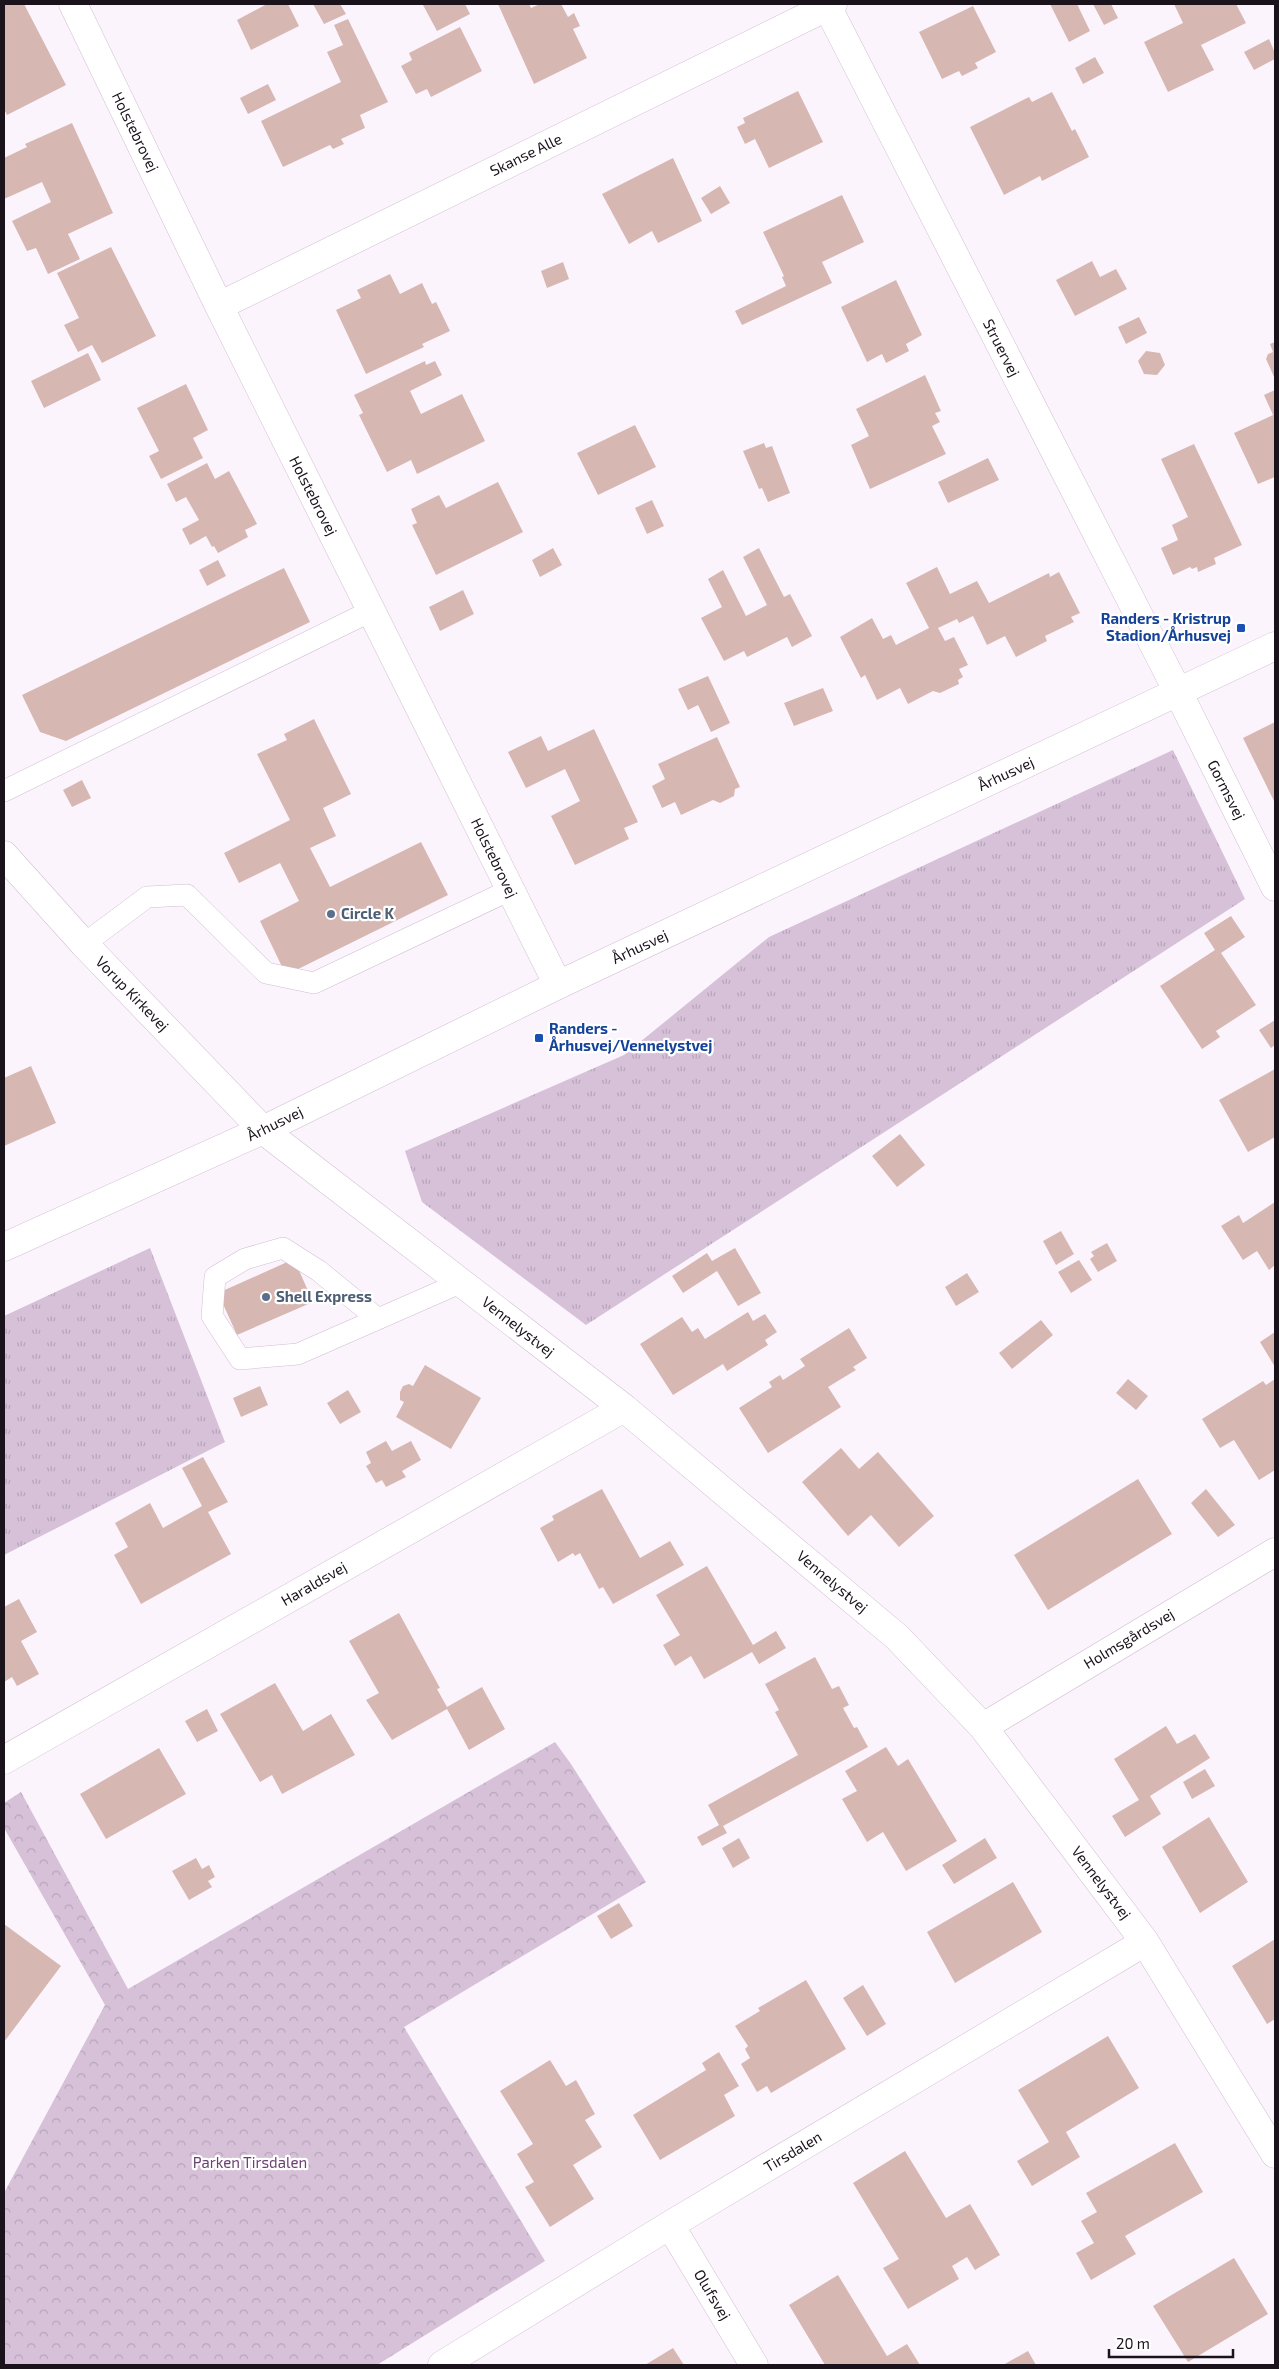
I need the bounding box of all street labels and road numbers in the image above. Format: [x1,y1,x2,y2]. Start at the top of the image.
street label: Holstebrovej [108,89,163,175]
street label: Skanse Alle [487,129,565,179]
street label: Struervej [979,316,1024,380]
street label: Holstebrovej [285,453,342,539]
street label: Århusvej [975,752,1037,795]
street label: Gormsvej [1203,757,1250,823]
street label: Holstebrovej [467,815,522,901]
street label: Århusvej [609,925,671,968]
street label: Vorup Kirkevej [92,952,173,1035]
street label: Århusvej [244,1102,306,1145]
street label: Vennelystvej [478,1292,559,1361]
street label: Vennelystvej [793,1546,872,1617]
street label: Haraldsvej [277,1557,350,1610]
street label: Holmsgårdsvej [1080,1604,1177,1673]
street label: Vennelystvej [1068,1842,1135,1923]
street label: Tirsdalen [760,2127,825,2175]
street label: Olufsvej [690,2266,735,2324]

